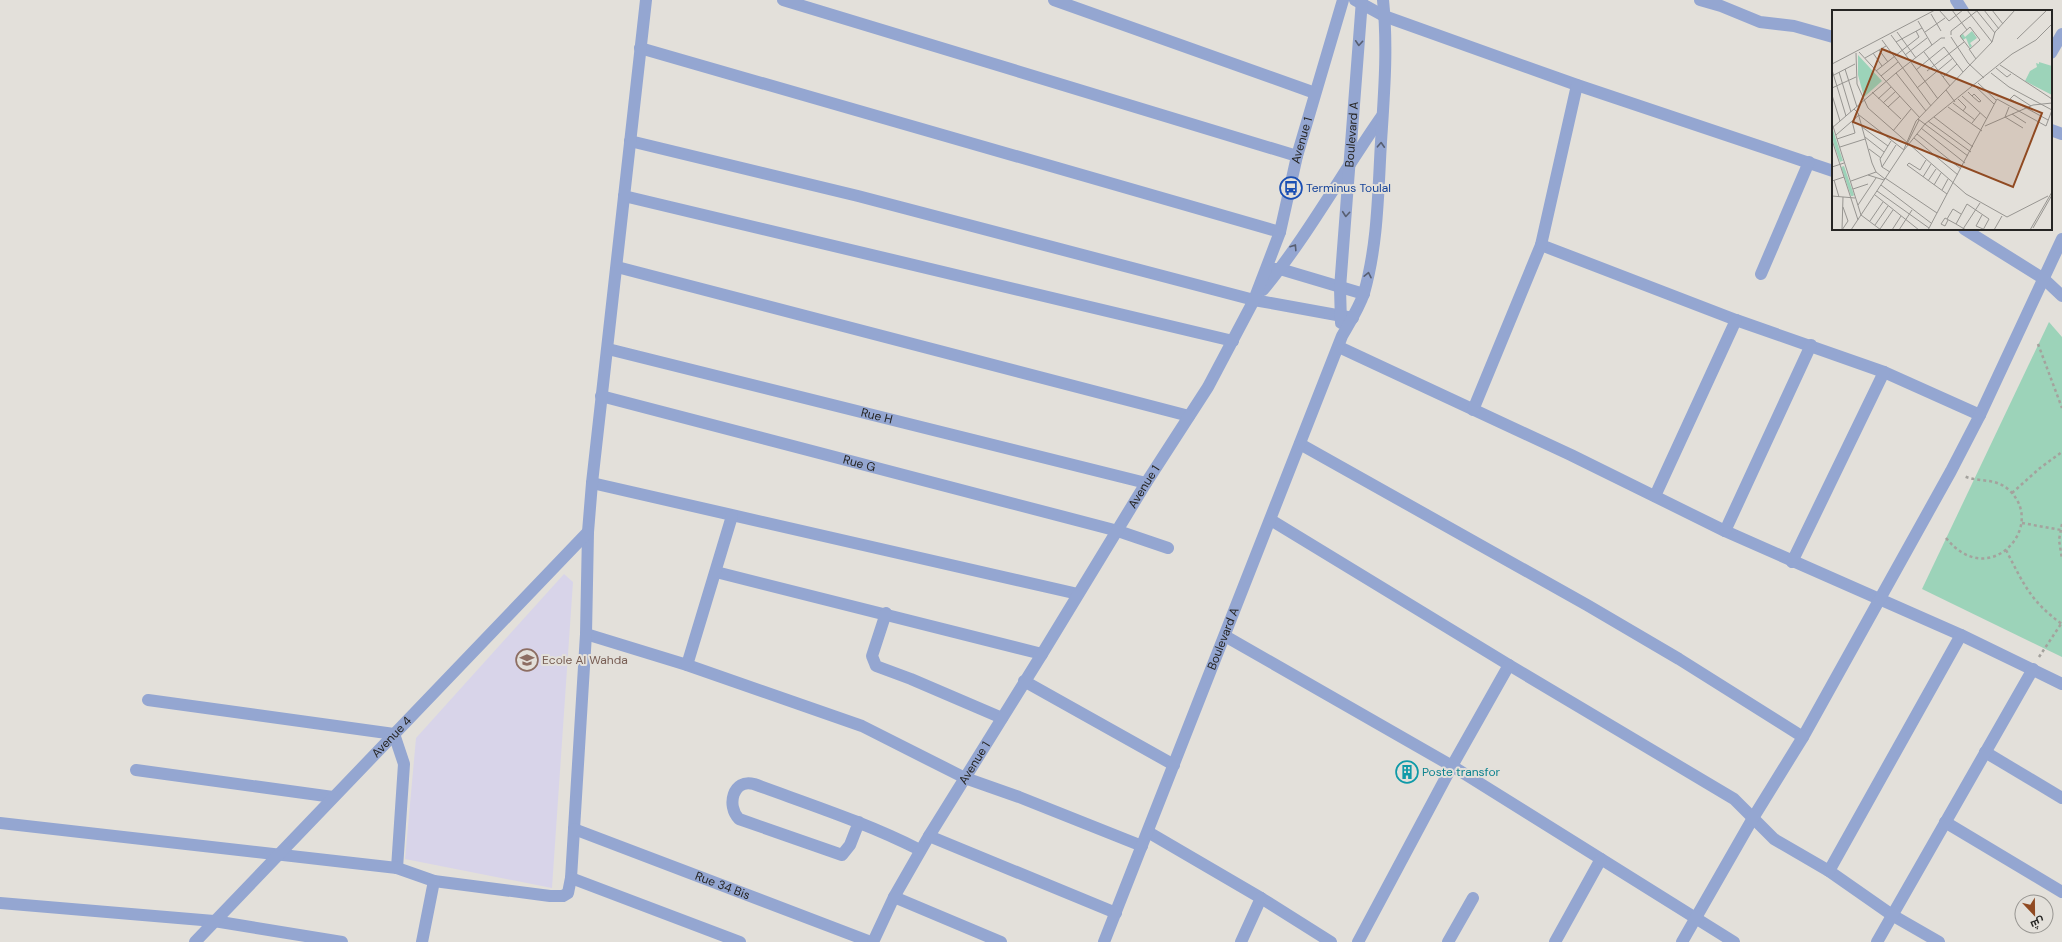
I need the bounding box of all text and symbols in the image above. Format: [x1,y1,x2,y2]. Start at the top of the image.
inset map [1832,10,2052,230]
one-way arrow [1355,40,1364,46]
street label: Boulevard A [1341,101,1362,168]
street label: Avenue 1 [1288,115,1316,165]
one-way arrow [1376,142,1385,148]
bus stop icon: Terminus Toulal [1278,175,1304,201]
place label: Terminus Toulal [1306,180,1391,196]
one-way arrow [1342,211,1351,217]
one-way arrow [1290,244,1297,251]
one-way arrow [1363,271,1371,278]
street label: Rue H [859,404,894,428]
street label: Rue G [841,452,877,475]
street label: Avenue 1 [1124,462,1163,511]
street label: Boulevard A [1204,605,1243,672]
school or university icon: Ecole Al Wahda [514,647,540,673]
place label: Ecole Al Wahda [542,652,628,668]
street label: Avenue 4 [368,713,415,761]
street label: Avenue 1 [955,738,994,787]
building icon: Poste transfor [1394,759,1420,785]
place label: Poste transfor [1422,764,1501,780]
street label: Rue 34 Bis [693,868,752,903]
north arrow [2014,894,2054,934]
text: ش [2029,914,2047,932]

